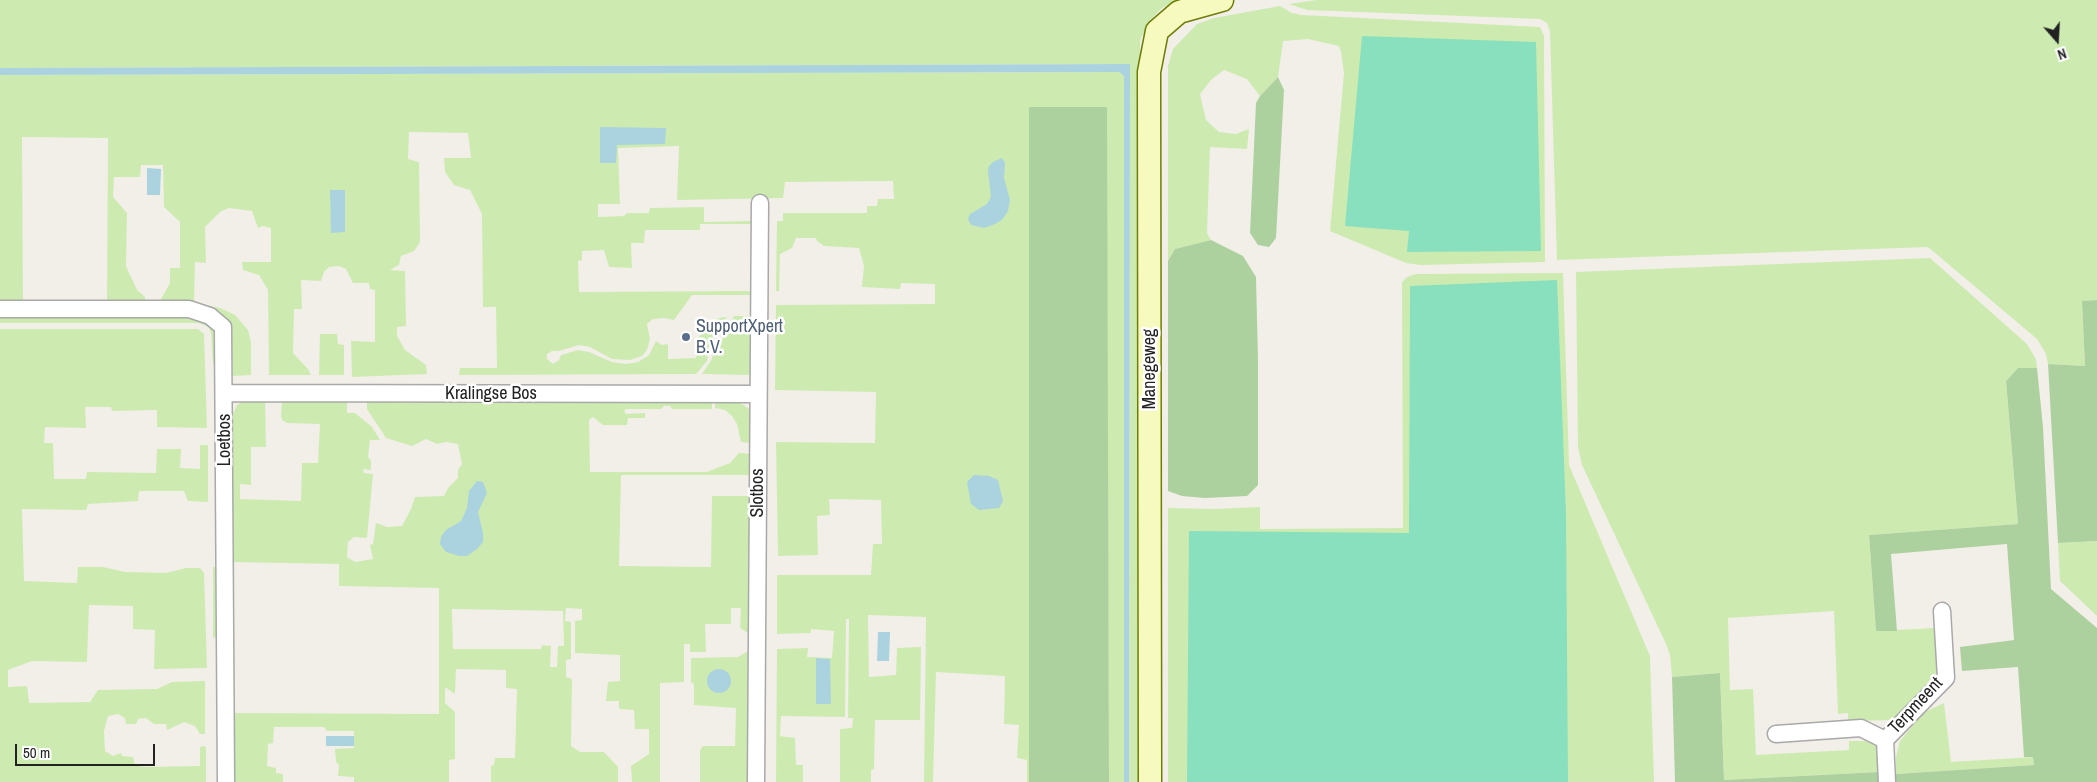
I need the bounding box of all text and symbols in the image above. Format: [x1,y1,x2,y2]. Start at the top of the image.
north arrow [2032,15,2082,65]
text: N [2055,44,2069,64]
place label: SupportXpert B.V. [696,316,783,358]
street label: Manegeweg [1139,329,1161,409]
marker: SupportXpert B.V. [680,331,692,343]
street label: Kralingse Bos [445,383,537,405]
street label: Loetbos [214,414,236,466]
street label: Slotbos [747,468,769,518]
street label: Terpmeent [1884,673,1948,739]
scale bar [18,734,158,766]
text: 50 m [23,742,50,763]

